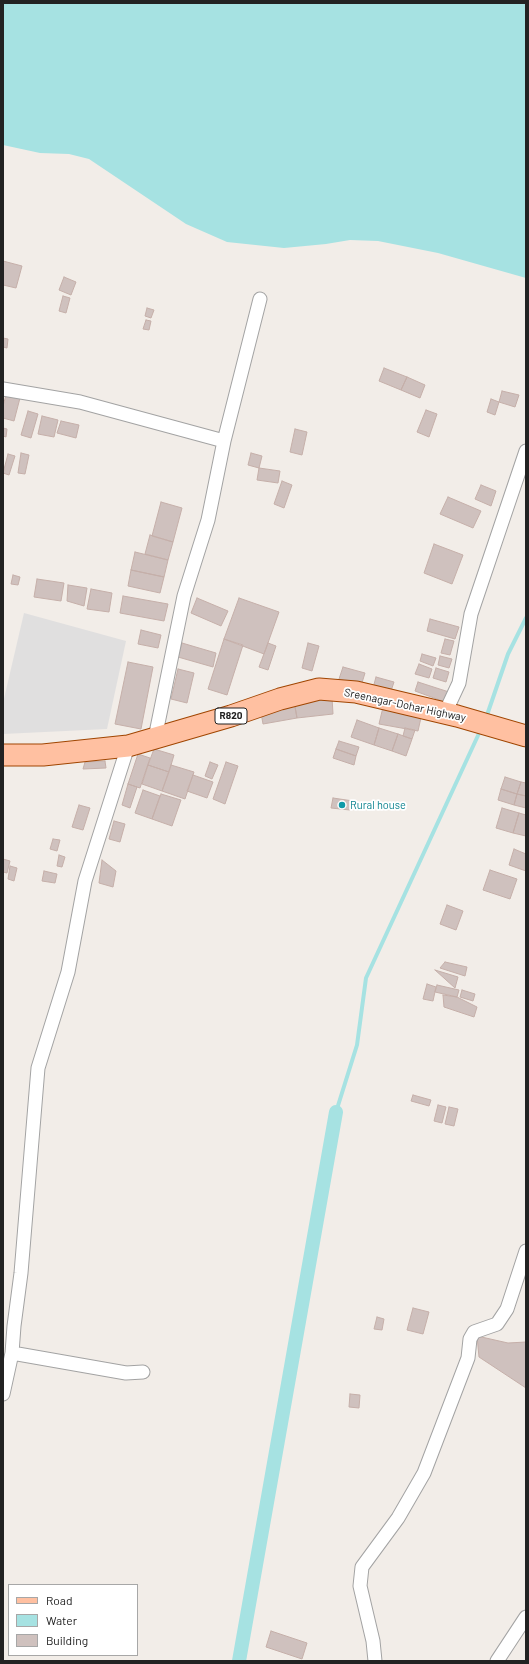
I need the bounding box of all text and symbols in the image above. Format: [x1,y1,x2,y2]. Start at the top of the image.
street label: Sreenagar-Dohar Highway [343,686,467,724]
road number: R820 [215,708,247,724]
place label: Rural house [350,798,406,812]
marker: Rural house [337,800,347,810]
legend [8,1584,138,1656]
text: Road [46,1593,73,1607]
text: Water [46,1613,77,1627]
text: Building [46,1633,88,1647]

